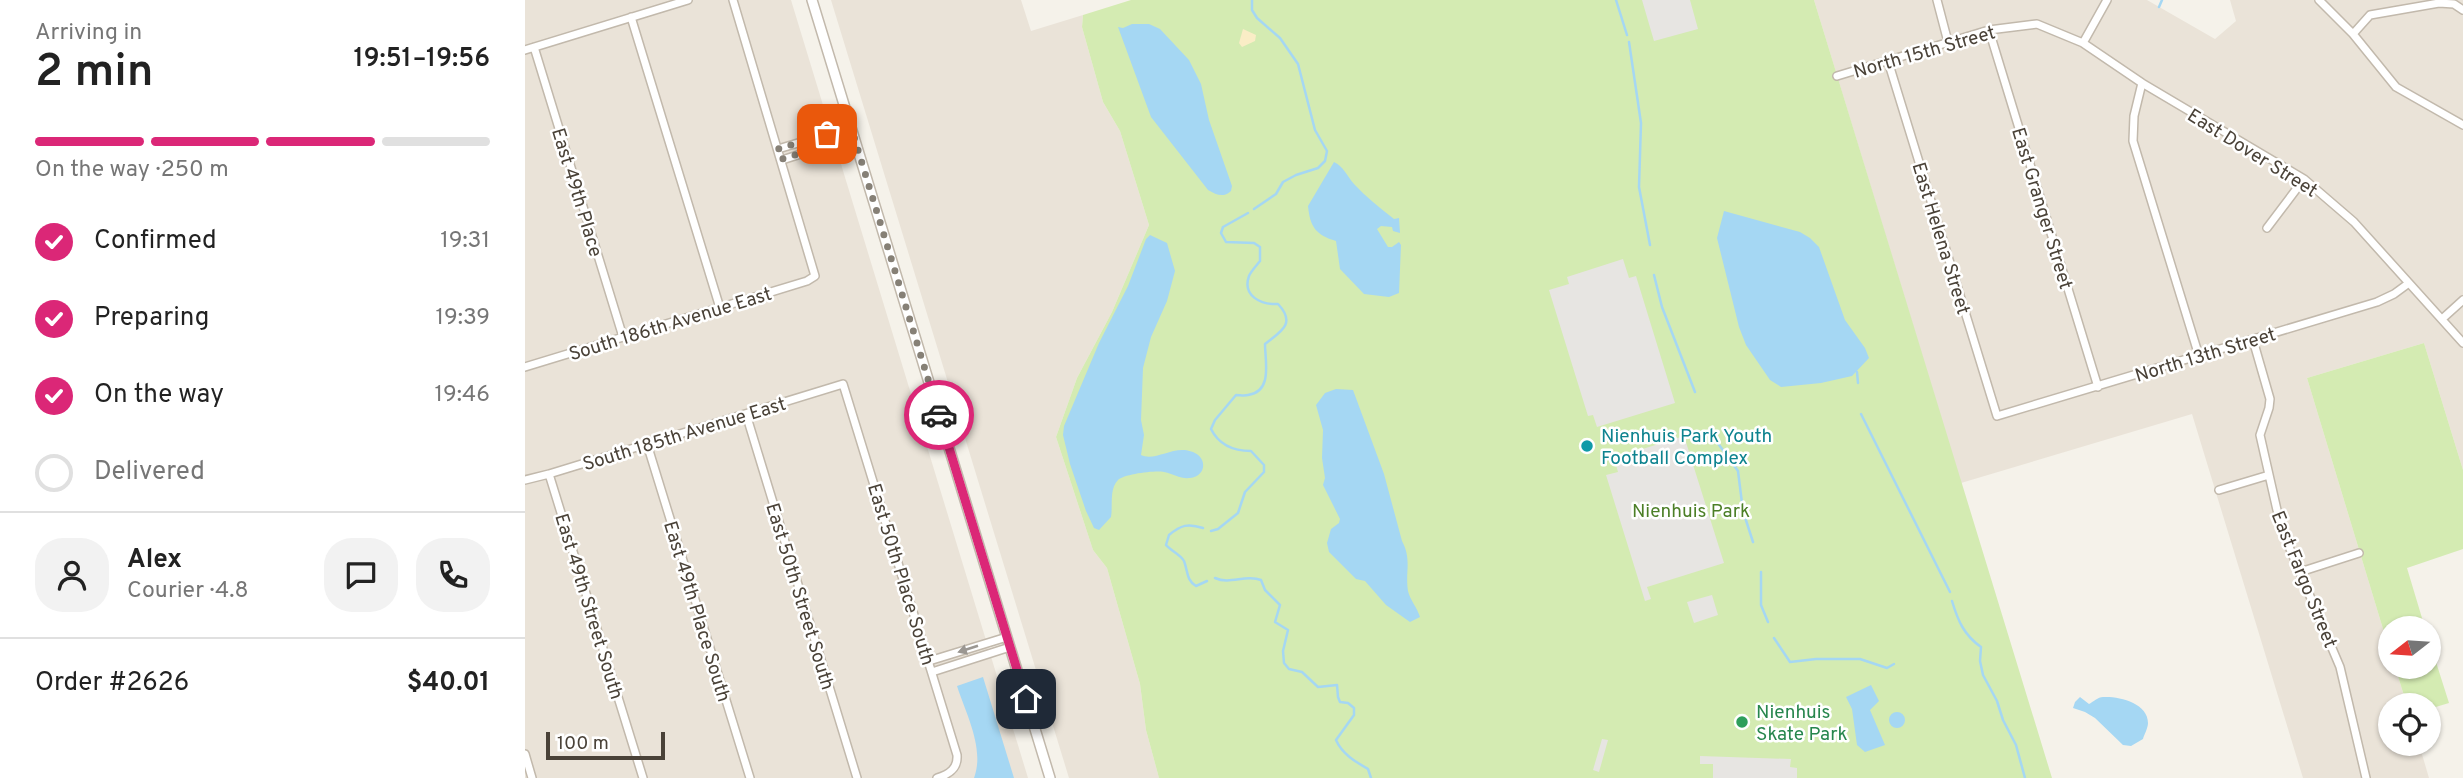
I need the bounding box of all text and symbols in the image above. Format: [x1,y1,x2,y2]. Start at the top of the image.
text: Arriving in [35,19,142,48]
street label: North 15th Street [1851,21,1998,85]
text: 19:51–19:56 [354,43,490,76]
text: 2 min [35,44,154,103]
pin [797,104,857,164]
street label: East Dover Street [2182,104,2322,203]
icon: bag [808,115,846,153]
street label: East 49th Place [545,125,607,260]
street label: East Granger Street [2005,125,2077,292]
text: On the way · 250 m [35,156,229,185]
street label: East Helena Street [1905,159,1975,318]
icon: check [35,223,73,261]
text: Confirmed [94,225,217,258]
text: 19:31 [440,227,490,256]
street label: South 186th Avenue East [566,283,775,367]
icon: check [35,300,73,338]
text: Preparing [94,302,209,335]
text: 19:39 [435,304,490,333]
street label: North 13th Street [2132,323,2279,389]
icon: check [35,377,73,415]
text: On the way [94,379,224,412]
courier [904,380,974,450]
text: 19:46 [435,381,490,410]
street label: South 185th Avenue East [580,393,789,477]
icon: car [920,396,958,434]
place label: Nienhuis Park Youth Football Complex [1601,425,1772,471]
marker: Nienhuis Park Youth Football Complex [1579,438,1595,454]
text: Delivered [94,456,205,489]
street label: East 50th Place South [861,481,939,668]
street label: East 50th Street South [759,500,839,693]
park label: Nienhuis Park [1632,500,1750,524]
street label: East Fargo Street [2265,508,2342,652]
street label: East 49th Street South [548,511,628,702]
street label: East 49th Place South [657,518,735,705]
button: person [35,538,109,612]
button: chat [324,538,398,612]
button: phone [416,538,490,612]
text: Alex [127,544,182,577]
text: Courier · 4.8 [127,577,248,606]
north arrow [2378,616,2441,679]
map controls [2378,616,2441,756]
one-way arrow [957,644,978,655]
text: Order #2626 [35,667,189,700]
text: $40.01 [407,667,490,700]
pin [996,669,1056,729]
icon: home [1007,680,1045,718]
button: locate [2378,693,2441,756]
place label: Nienhuis Skate Park [1756,701,1848,747]
marker: Nienhuis Skate Park [1734,714,1750,730]
scale bar [546,729,665,761]
text: 100 m [557,732,609,756]

